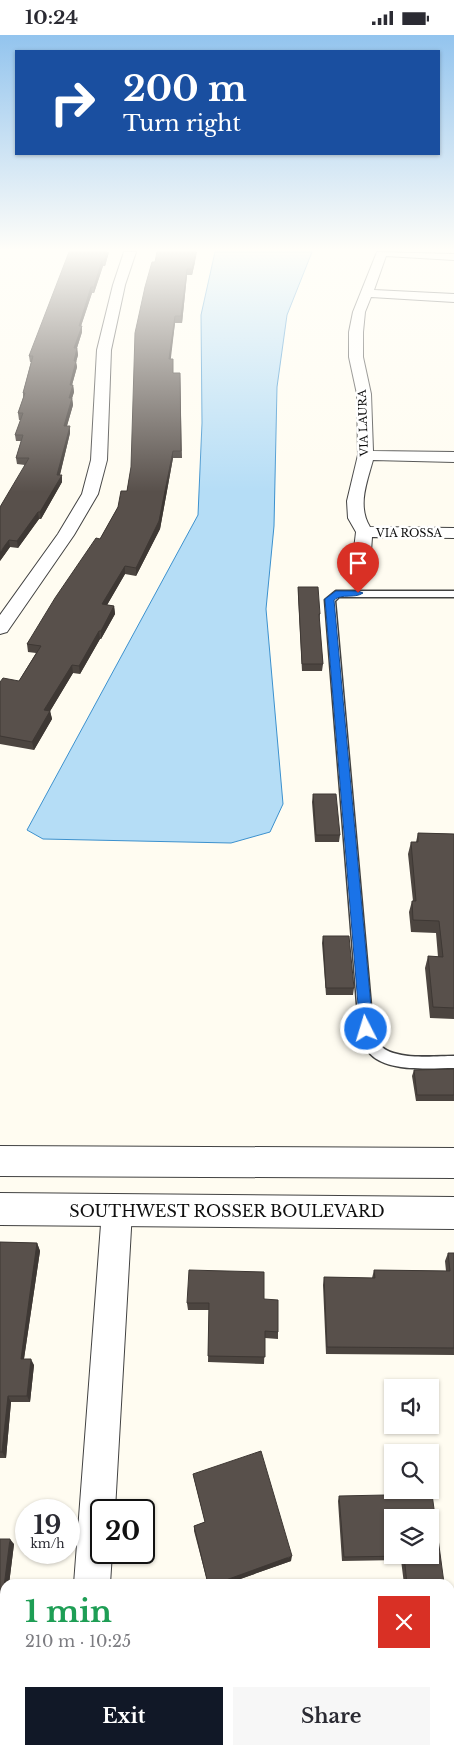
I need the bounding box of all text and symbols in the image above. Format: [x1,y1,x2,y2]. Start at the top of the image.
text: 10:24 [25,6,78,29]
text: 200 m [123,67,247,110]
icon: right [40,70,105,135]
text: Turn right [123,110,241,137]
street label: VIA LAURA [355,389,371,458]
street label: VIA ROSSA [375,526,442,540]
pin [337,542,379,593]
icon: arrive [344,549,372,577]
position arrow [339,1002,391,1054]
street label: SOUTHWEST ROSSER BOULEVARD [69,1201,385,1221]
map controls [384,1379,439,1564]
button: sound [384,1379,439,1434]
button: search [384,1444,439,1499]
speed limit sign: 20 [90,1499,155,1564]
button: layers [384,1509,439,1564]
text: 19 [34,1510,61,1541]
text: km/h [30,1536,65,1551]
text: 1 min [25,1593,112,1630]
button: close [378,1596,430,1648]
text: 210 m · 10:25 [25,1631,131,1651]
button: Exit [25,1687,223,1745]
button: Share [233,1687,430,1745]

